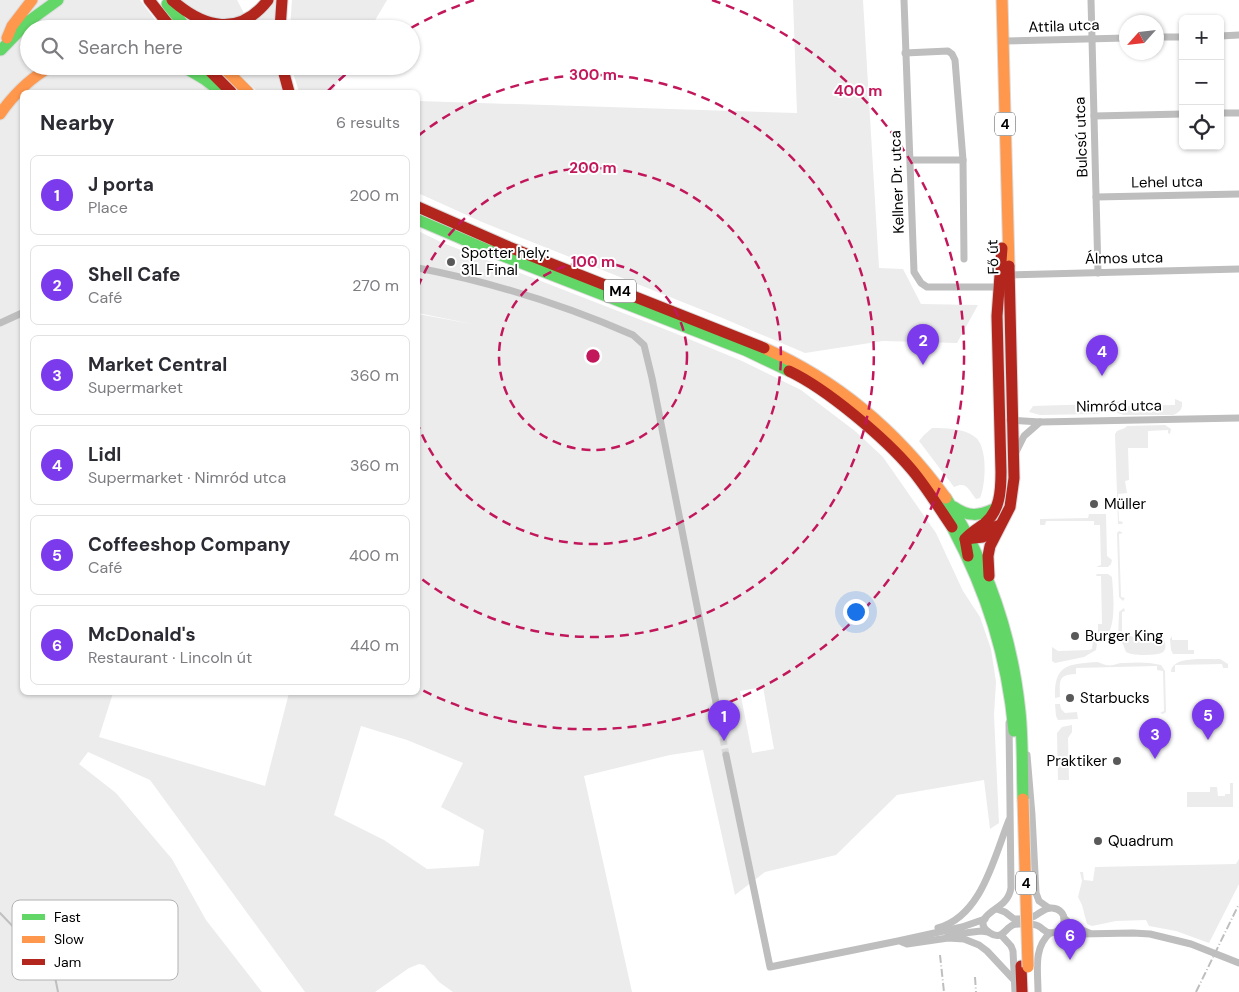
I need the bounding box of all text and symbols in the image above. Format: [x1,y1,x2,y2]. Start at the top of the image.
street label: Attila utca [1028,15,1100,37]
north arrow [1119,15,1164,60]
map controls [1179,15,1224,150]
button: + [1179,15,1224,60]
search box [20,20,420,75]
icon: search [38,34,66,62]
text: Search here [78,35,183,60]
button: − [1179,60,1224,105]
text: 300 m [569,65,617,85]
text: 400 m [834,81,882,101]
street label: Bulcsú utca [1070,96,1092,178]
button: locate [1179,105,1224,150]
text: Nearby [40,109,114,137]
text: 6 results [336,112,400,133]
road number: 4 [995,112,1015,136]
street label: Kellner Dr. utca [885,130,909,234]
text: 200 m [569,158,617,178]
street label: Lehel utca [1131,171,1203,193]
text: J porta [88,172,154,197]
text: 1 [54,185,60,206]
text: 200 m [350,185,399,206]
text: Place [88,197,128,218]
street label: Fő út [982,239,1004,275]
place label: Spotter hely: 31L Final [461,243,549,280]
street label: Álmos utca [1085,247,1163,269]
text: 100 m [571,252,615,272]
marker: Spotter hely: 31L Final [445,256,457,268]
text: Shell Cafe [88,262,181,287]
text: 2 [52,275,62,296]
text: 270 m [352,275,399,296]
road number: M4 [604,280,636,302]
text: Café [88,287,122,308]
pin: 2 [907,324,939,365]
pin: 4 [1086,335,1118,376]
centre of rings [584,347,602,365]
text: Market Central [88,352,227,377]
text: 3 [52,365,62,386]
text: 360 m [350,365,399,386]
text: Supermarket [88,377,183,398]
street label: Nimród utca [1076,395,1162,417]
text: Lidl [88,442,121,467]
text: 4 [52,455,62,476]
text: 360 m [350,455,399,476]
text: Supermarket · Nimród utca [88,467,286,488]
place label: Müller [1104,494,1146,514]
marker: Müller [1088,498,1100,510]
text: Coffeeshop Company [88,532,291,557]
text: 5 [52,545,62,566]
text: 400 m [349,545,399,566]
text: Café [88,557,122,578]
your location [843,599,869,625]
text: McDonald's [88,622,196,647]
place label: Burger King [1085,626,1163,646]
marker: Burger King [1069,630,1081,642]
text: 6 [52,635,62,656]
text: 440 m [350,635,399,656]
text: Restaurant · Lincoln út [88,647,252,668]
place label: Starbucks [1080,688,1150,708]
marker: Starbucks [1064,692,1076,704]
pin: 5 [1192,699,1224,740]
pin: 1 [708,700,740,741]
pin: 3 [1139,718,1171,759]
place label: Praktiker [1046,751,1107,771]
marker: Praktiker [1111,755,1123,767]
place label: Quadrum [1108,831,1173,851]
marker: Quadrum [1092,835,1104,847]
road number: 4 [1016,871,1036,894]
legend [12,900,178,980]
text: Fast [54,908,81,926]
pin: 6 [1054,919,1086,960]
text: Slow [54,930,84,948]
text: Jam [54,953,81,971]

